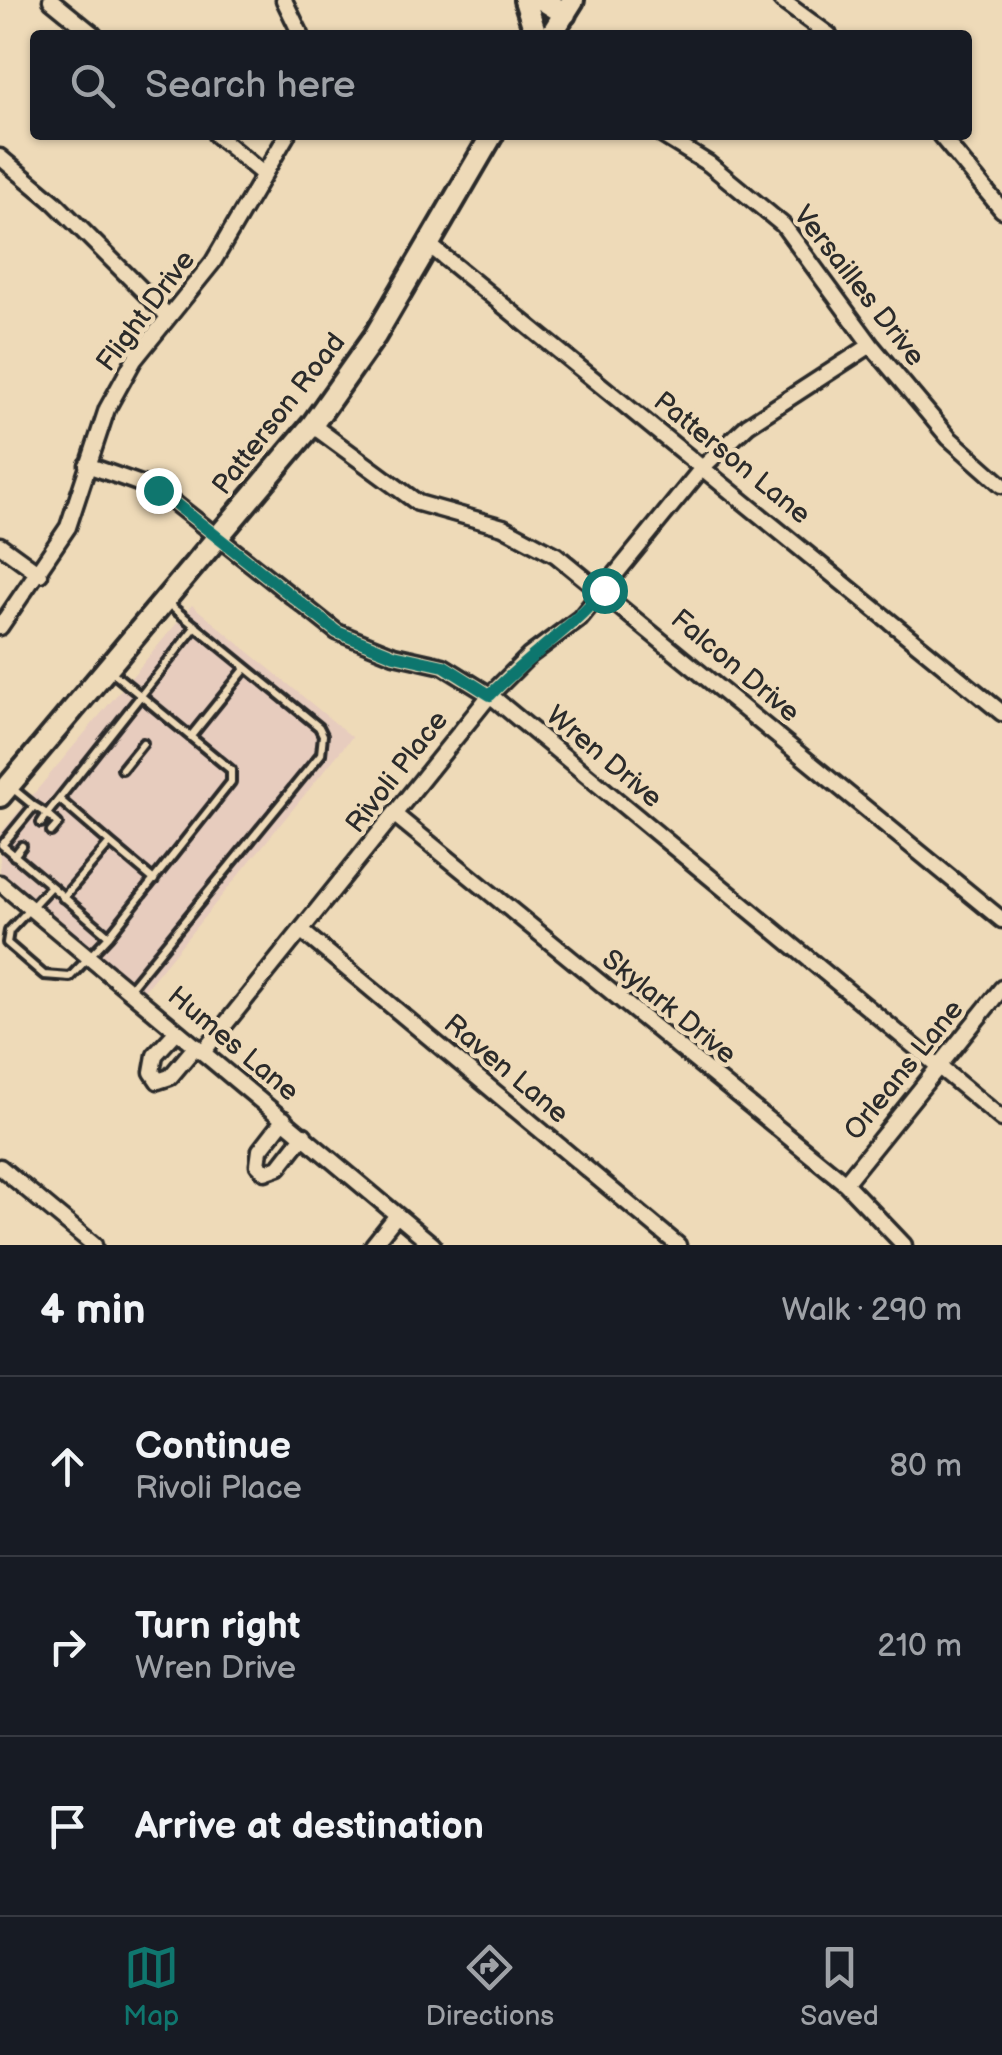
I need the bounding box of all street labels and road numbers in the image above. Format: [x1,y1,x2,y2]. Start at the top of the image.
street label: Versailles Drive [786,199,932,373]
street label: Flight Drive [90,244,202,378]
street label: Patterson Road [206,327,352,501]
street label: Patterson Lane [647,385,817,531]
street label: Falcon Drive [664,603,806,729]
street label: Wren Drive [539,699,669,815]
street label: Rivoli Place [339,704,455,840]
street label: Skylark Drive [595,943,743,1071]
street label: Humes Lane [161,980,305,1108]
street label: Orleans Lane [837,993,971,1147]
street label: Raven Lane [437,1007,575,1131]

